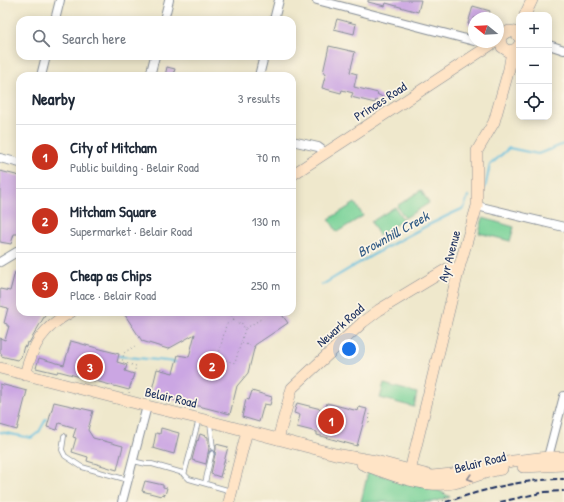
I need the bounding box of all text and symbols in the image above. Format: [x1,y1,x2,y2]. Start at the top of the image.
north arrow [468,12,504,48]
map controls [516,12,552,120]
button: + [516,12,552,48]
search box [16,16,296,60]
icon: search [30,27,52,49]
text: Search here [62,28,126,49]
button: − [516,48,552,84]
street label: Princes Road [350,77,410,125]
button: locate [516,84,552,120]
text: Nearby [32,87,75,110]
text: 3 results [238,89,280,107]
text: City of Mitcham [70,137,157,158]
text: 1 [43,148,47,166]
text: 70 m [256,148,280,166]
text: Public building · Belair Road [70,158,199,176]
text: Mitcham Square [70,201,157,222]
water label: Brownhill Creek [354,205,433,261]
text: 2 [42,212,48,230]
text: 130 m [252,212,280,230]
text: Supermarket · Belair Road [70,222,192,240]
street label: Ayr Avenue [433,228,465,284]
text: Cheap as Chips [70,265,151,286]
text: 3 [42,276,48,294]
text: 250 m [251,276,280,294]
text: Place · Belair Road [70,286,156,304]
street label: Newark Road [312,299,368,351]
your location [339,339,359,359]
pin: 2 [199,351,225,381]
pin: 3 [77,352,103,382]
street label: Belair Road [143,382,199,412]
pin: 1 [318,406,344,436]
street label: Belair Road [452,447,508,477]
one-way arrow [207,449,215,455]
one-way arrow [467,473,474,482]

